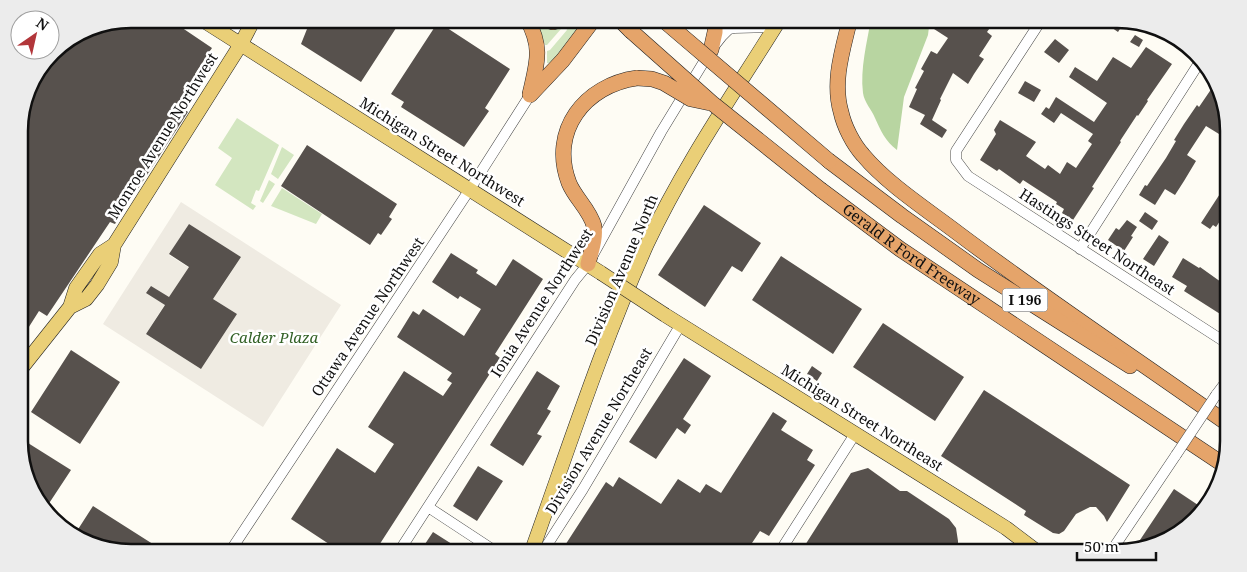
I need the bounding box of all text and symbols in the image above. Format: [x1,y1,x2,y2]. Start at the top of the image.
north arrow [10,10,60,60]
text: N [33,13,52,35]
street label: Monroe Avenue Northwest [103,49,222,222]
street label: Michigan Street Northwest [356,92,529,210]
street label: Hastings Street Northeast [1016,183,1179,299]
street label: Division Avenue North [580,190,662,348]
street label: Gerald R Ford Freeway [839,198,985,309]
street label: Ionia Avenue Northwest [486,224,597,381]
street label: Ottawa Avenue Northwest [306,233,428,400]
road number: I 196 [1002,288,1048,312]
park label: Calder Plaza [230,327,319,347]
street label: Division Avenue Northeast [540,343,656,517]
street label: Michigan Street Northeast [778,359,947,475]
scale bar [1077,530,1156,562]
text: 50 m [1084,536,1119,556]

